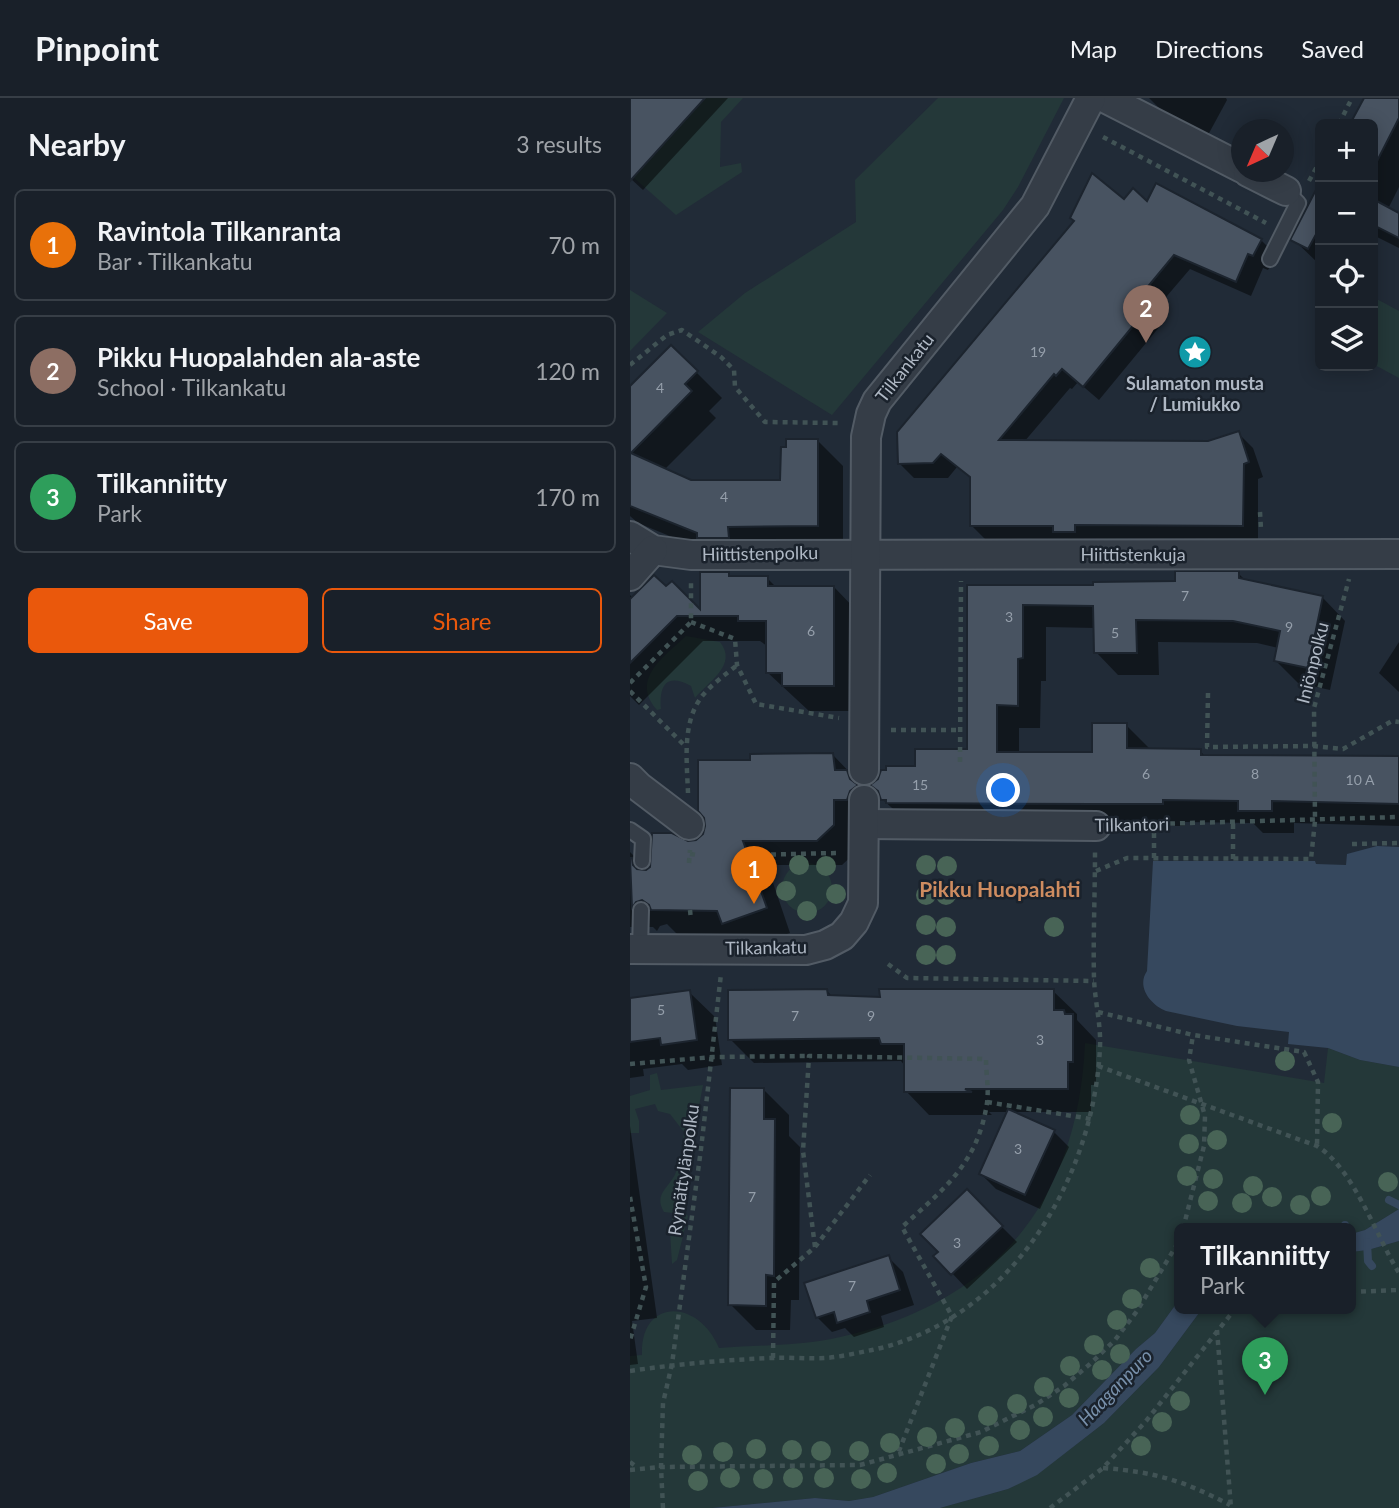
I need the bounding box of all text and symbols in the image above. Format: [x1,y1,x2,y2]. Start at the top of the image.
text: Pinpoint [35,28,159,68]
text: Map [1070,34,1117,63]
text: Directions [1155,34,1263,63]
text: Saved [1301,34,1364,63]
north arrow [1231,119,1294,182]
map controls [1315,119,1378,371]
button: + [1315,119,1378,182]
text: Nearby [28,126,126,162]
text: 3 results [516,130,602,158]
button: − [1315,182,1378,245]
text: Ravintola Tilkanranta [97,215,341,247]
text: 1 [46,231,60,259]
text: 70 m [549,231,600,259]
button: locate [1315,245,1378,308]
text: Bar · Tilkankatu [97,247,253,275]
pin: 2 [1123,285,1169,343]
button: layers [1315,308,1378,371]
street label: Tilkankatu [870,328,938,406]
place icon: Sulamaton musta / Lumiukko [1176,333,1214,371]
text: Pikku Huopalahden ala-aste [97,341,420,373]
house number: 19 [1030,343,1046,360]
text: 2 [46,357,60,385]
text: 120 m [535,357,600,385]
place label: Sulamaton musta / Lumiukko [1126,372,1264,415]
text: School · Tilkankatu [97,373,286,401]
house number: 4 [656,379,664,396]
text: Tilkanniitty [97,467,227,499]
text: 3 [46,483,60,511]
text: 170 m [535,483,600,511]
house number: 4 [720,488,728,505]
text: Park [97,499,142,527]
street label: Hiittistenpolku [702,541,818,565]
street label: Hiittistenkuja [1080,543,1186,565]
house number: 7 [1181,587,1189,604]
button: Save [28,588,308,653]
button: Share [322,588,602,653]
house number: 3 [1005,608,1013,625]
house number: 9 [1285,618,1293,635]
street label: Iniönpolku [1291,620,1333,706]
house number: 6 [807,622,815,639]
house number: 5 [1111,624,1119,641]
house number: 6 [1142,765,1150,782]
house number: 8 [1251,765,1259,782]
house number: 10 A [1346,771,1375,788]
your location [986,773,1020,807]
house number: 15 [912,776,928,793]
street label: Tilkantori [1094,812,1169,836]
pin: 1 [731,846,777,904]
district label: Pikku Huopalahti [919,876,1081,901]
street label: Tilkankatu [725,935,807,959]
house number: 5 [657,1001,665,1018]
house number: 7 [791,1007,799,1024]
house number: 9 [867,1007,875,1024]
house number: 3 [1036,1031,1044,1048]
street label: Rymättylänpolku [663,1103,703,1237]
house number: 3 [1014,1140,1022,1157]
house number: 7 [748,1188,756,1205]
popup [1174,1223,1356,1314]
house number: 3 [953,1234,961,1251]
text: Tilkanniitty [1200,1239,1330,1271]
text: Park [1200,1271,1245,1299]
house number: 7 [848,1277,856,1294]
pin: 3 [1242,1337,1288,1395]
water label: Haaganpuro [1073,1344,1157,1430]

